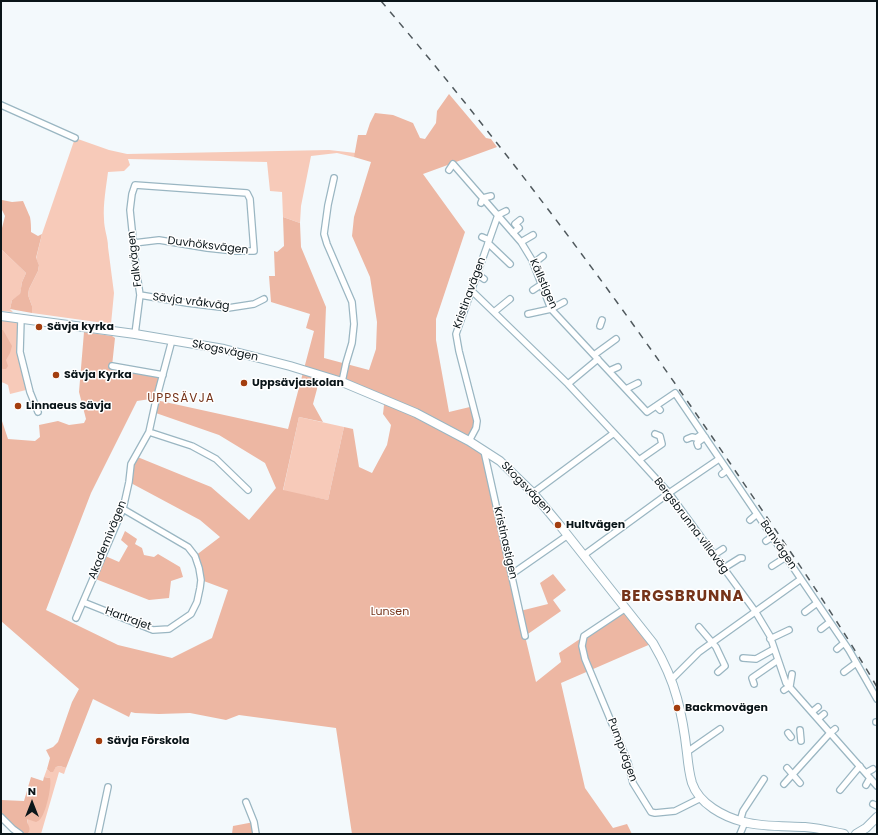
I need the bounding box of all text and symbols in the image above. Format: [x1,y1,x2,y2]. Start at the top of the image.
street label: Falkvägen [125,230,145,288]
street label: Duvhöksvägen [167,234,249,258]
street label: Kristinavägen [451,255,489,331]
street label: Källstigen [526,257,560,311]
street label: Sävja vråkväg [152,291,230,313]
place label: Sävja kyrka [47,320,114,334]
marker: Sävja kyrka [34,322,44,332]
street label: Skogsvägen [191,338,259,364]
place label: Sävja Kyrka [64,368,132,382]
marker: Sävja Kyrka [51,370,61,380]
place label: Uppsävjaskolan [252,376,344,390]
marker: Uppsävjaskolan [239,378,249,388]
district label: UPPSÄVJA [147,392,215,406]
place label: Linnaeus Sävja [26,399,111,413]
marker: Linnaeus Sävja [13,401,23,411]
street label: Skogsvägen [498,459,554,517]
street label: Bergsbrunna villaväg [651,475,731,577]
street label: Akademivägen [86,499,130,581]
street label: Kristinastigen [490,505,520,581]
place label: Hultvägen [566,518,625,532]
street label: Banvägen [757,518,799,572]
marker: Hultvägen [553,520,563,530]
district label: BERGSBRUNNA [621,588,745,606]
street label: Hartrajet [103,605,153,633]
park label: Lunsen [371,605,409,619]
place label: Backmovägen [685,701,768,715]
marker: Backmovägen [672,703,682,713]
street label: Pumpvägen [604,716,640,784]
place label: Sävja Förskola [107,734,190,748]
marker: Sävja Förskola [94,736,104,746]
north arrow [12,783,52,823]
text: N [28,783,36,799]

